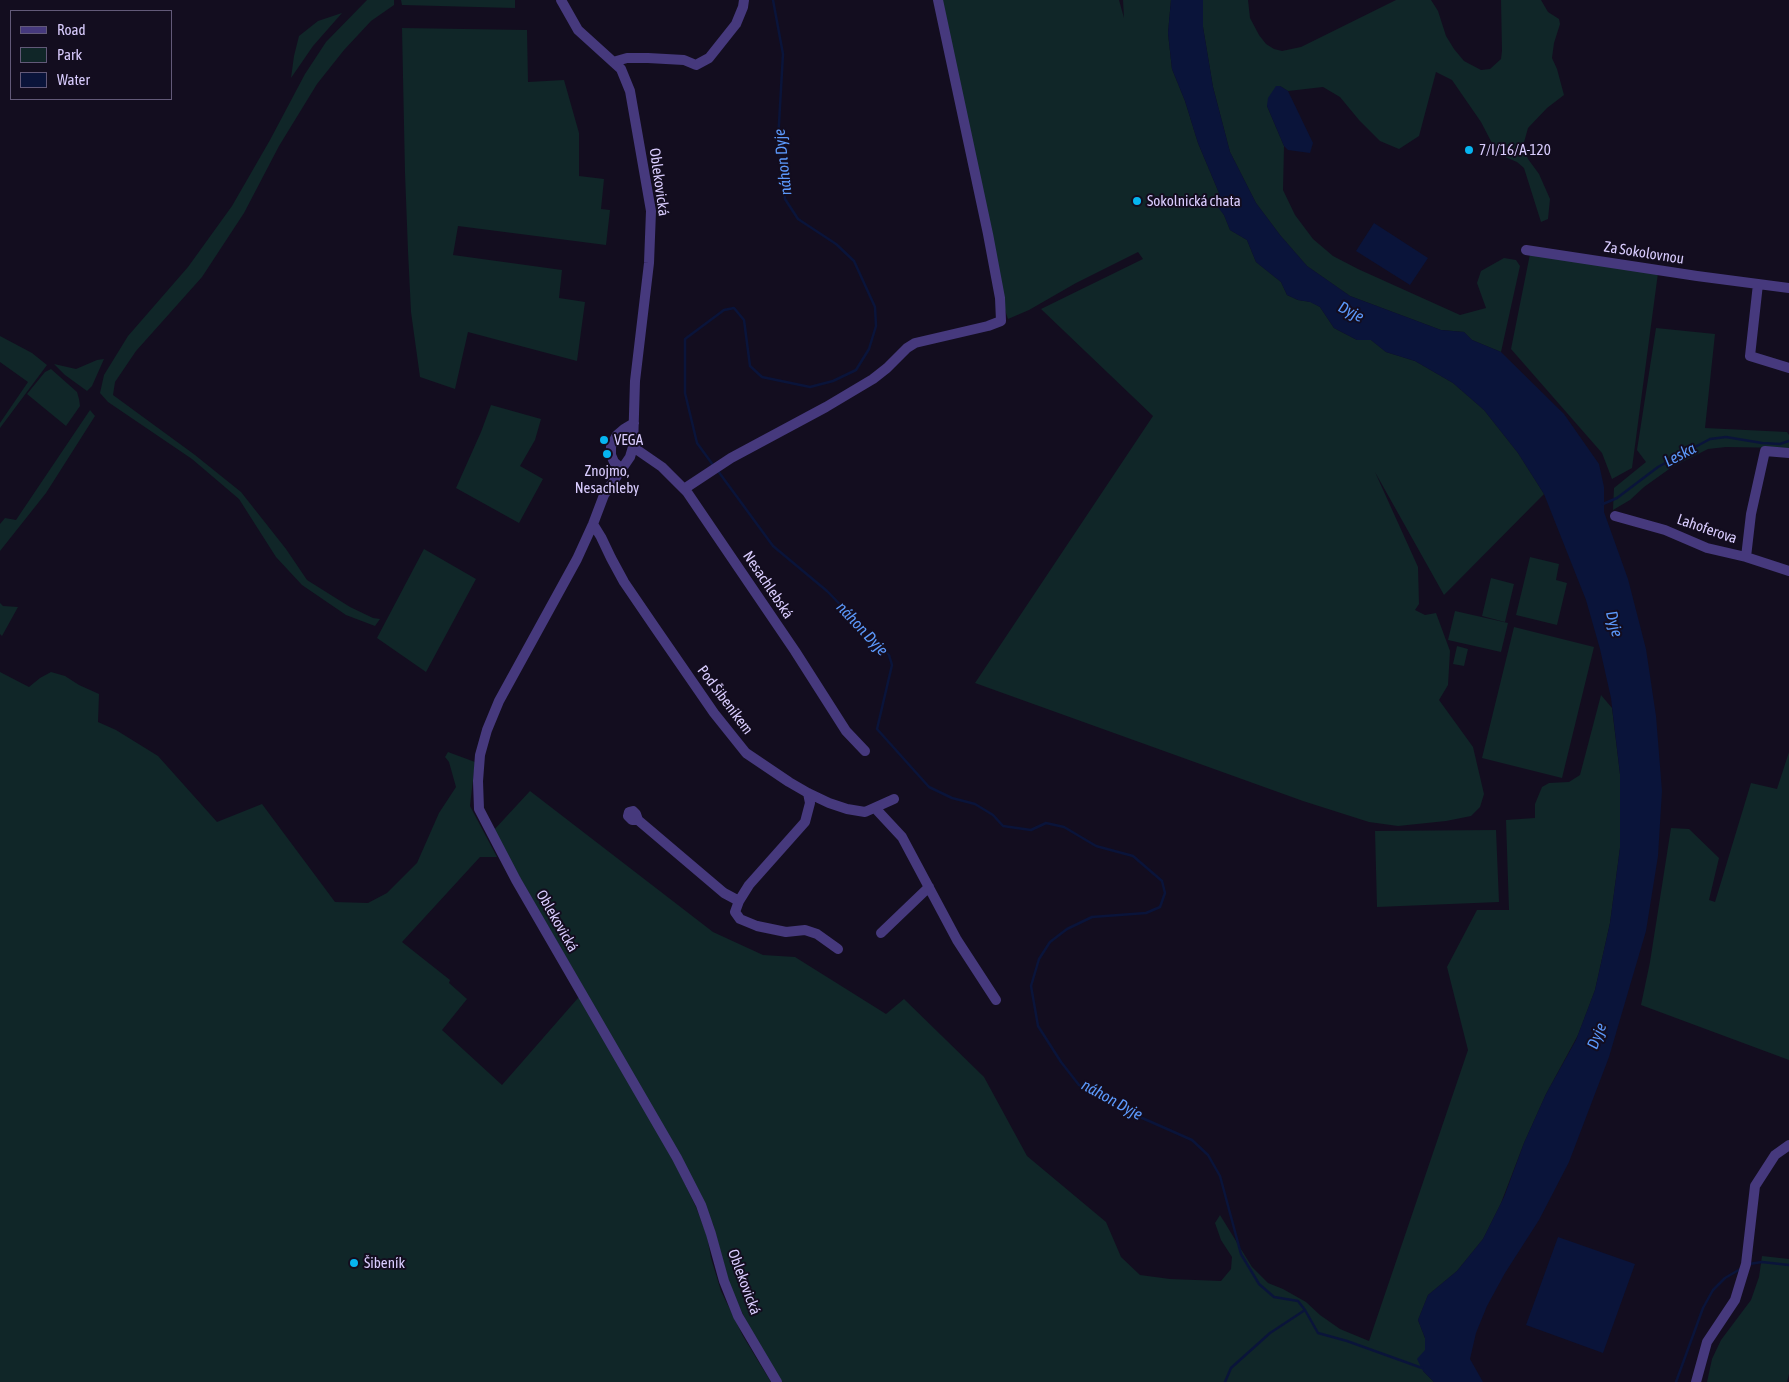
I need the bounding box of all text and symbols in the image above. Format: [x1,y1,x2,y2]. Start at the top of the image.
legend [10,10,172,100]
text: Road [57,21,86,38]
text: Park [57,46,82,63]
text: Water [57,71,90,88]
water label: náhon Dyje [770,128,796,196]
place label: 7/I/16/A-120 [1479,141,1551,159]
marker: 7/I/16/A-120 [1463,144,1475,156]
street label: Oblekovická [645,147,673,217]
place label: Sokolnická chata [1147,192,1241,210]
marker: Sokolnická chata [1131,195,1143,207]
street label: Za Sokolovnou [1603,238,1685,268]
water label: Dyje [1335,297,1367,327]
place label: VEGA [614,431,643,449]
marker: VEGA [598,434,610,446]
water label: Leska [1661,439,1699,471]
marker: Znojmo, Nesachleby [601,448,613,460]
place label: Znojmo, Nesachleby [575,462,639,497]
street label: Lahoferova [1675,510,1739,548]
street label: Nesachlebská [739,548,797,622]
water label: náhon Dyje [832,598,892,660]
water label: Dyje [1601,609,1627,639]
street label: Pod Šibeníkem [693,662,757,738]
street label: Oblekovická [532,887,582,955]
water label: Dyje [1583,1020,1611,1052]
water label: náhon Dyje [1078,1075,1146,1125]
street label: Oblekovická [724,1247,764,1317]
place label: Šibeník [364,1254,405,1272]
marker: Šibeník [348,1257,360,1269]

